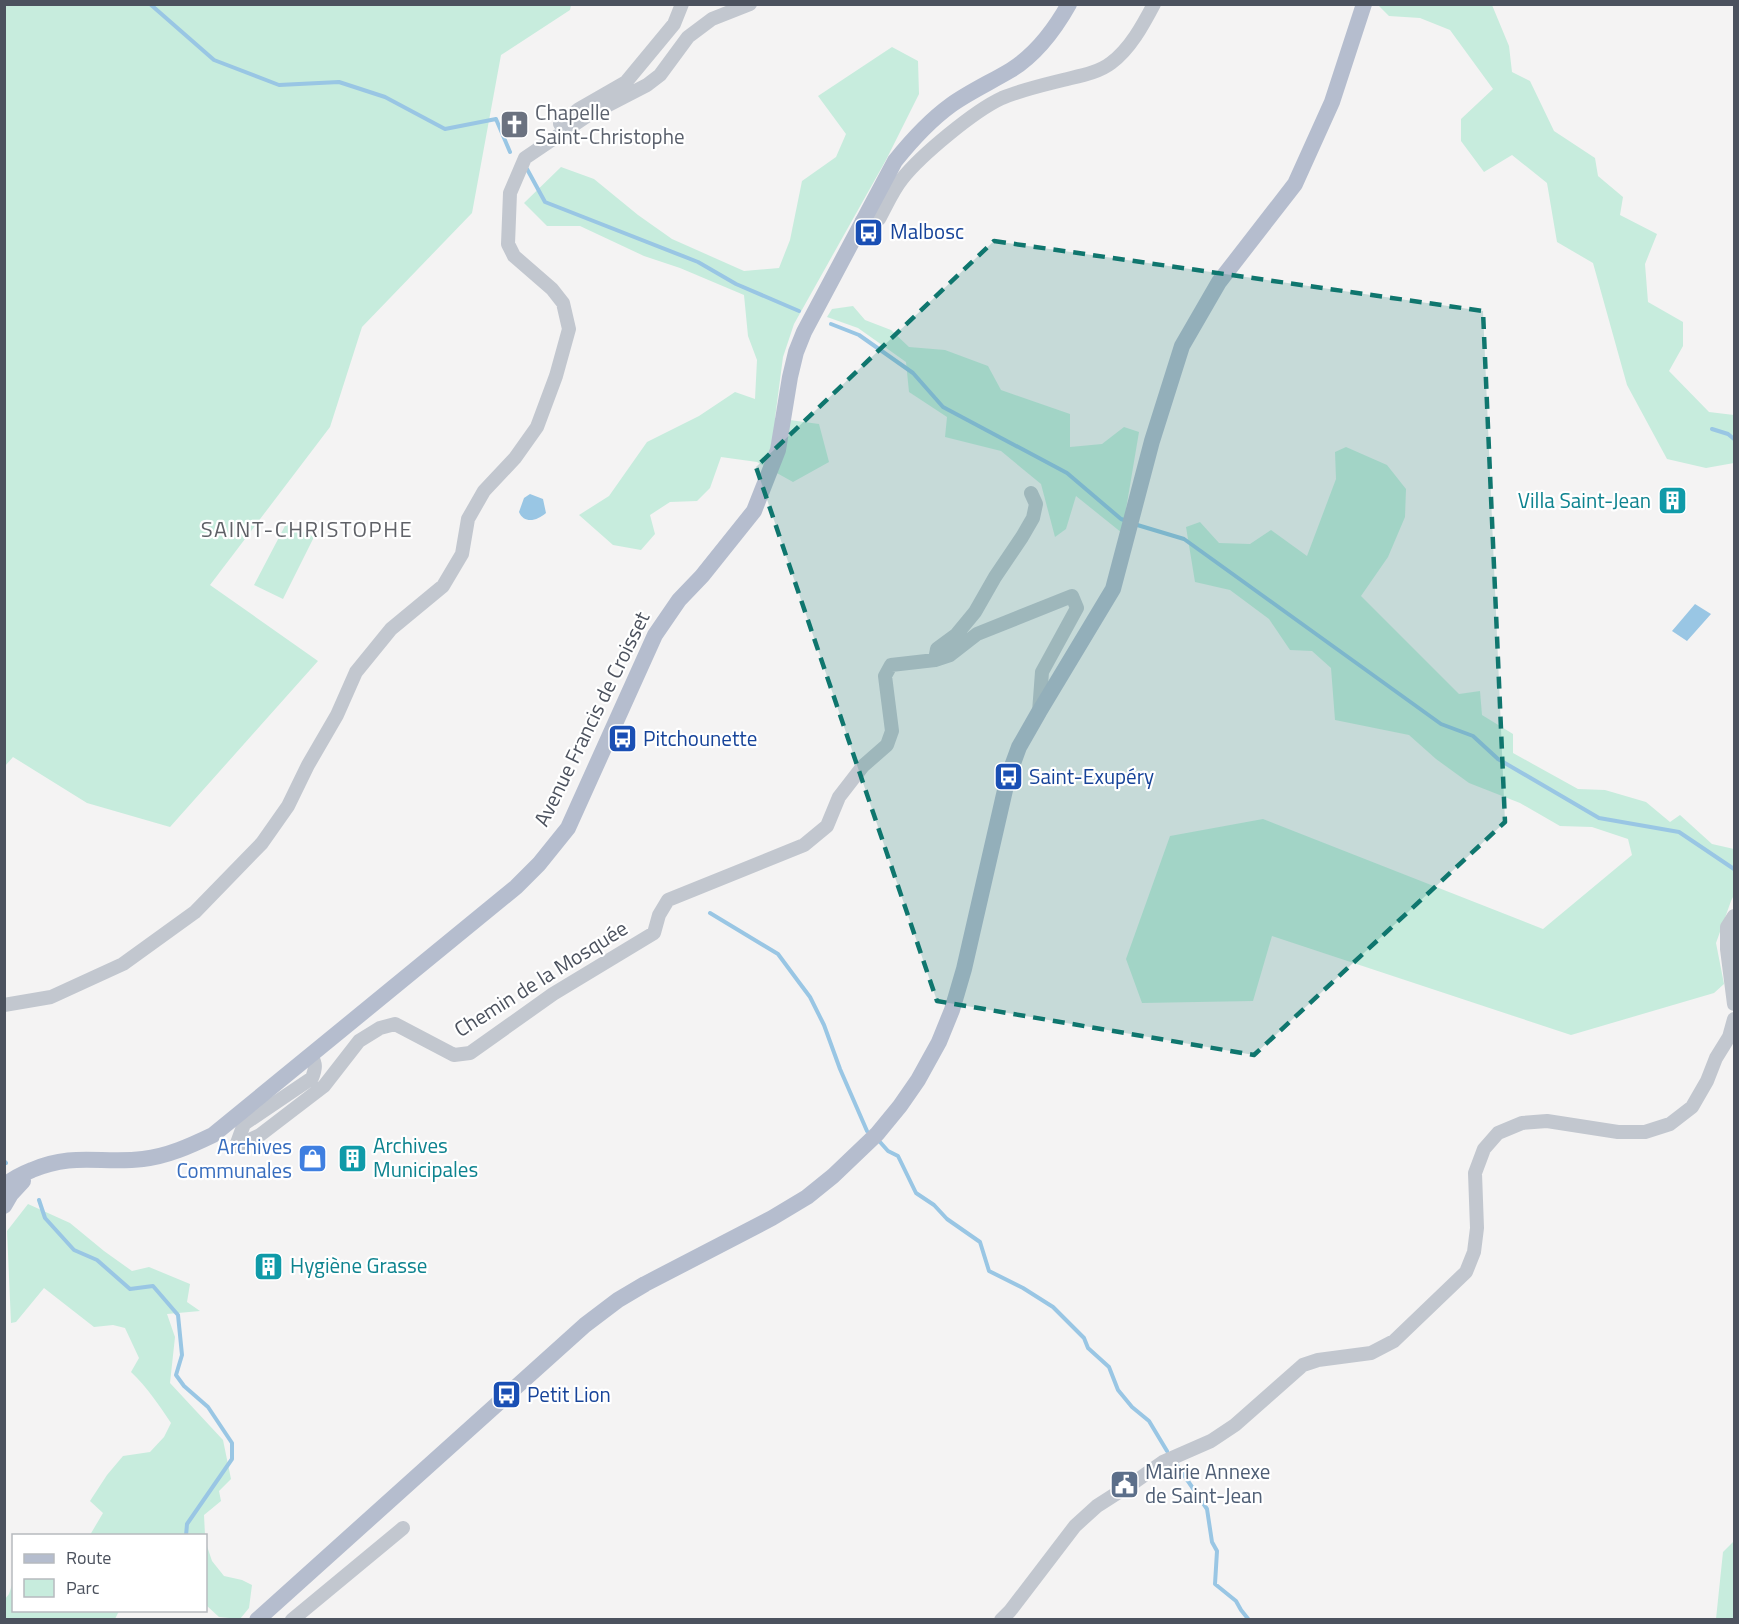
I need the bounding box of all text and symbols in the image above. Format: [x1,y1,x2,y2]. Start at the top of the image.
place label: Chapelle Saint-Christophe [535,96,685,152]
church icon: Chapelle Saint-Christophe [498,109,530,141]
place label: Malbosc [890,215,964,247]
bus stop icon: Malbosc [853,216,885,248]
place label: Villa Saint-Jean [1518,484,1651,516]
building icon: Villa Saint-Jean [1656,485,1688,517]
district label: SAINT-CHRISTOPHE [201,512,413,546]
street label: Avenue Francis de Croisset [525,605,657,832]
place label: Pitchounette [643,722,757,754]
bus stop icon: Pitchounette [606,723,638,755]
place label: Saint-Exupéry [1029,760,1154,792]
bus stop icon: Saint-Exupéry [992,761,1024,793]
street label: Chemin de la Mosquée [447,912,634,1045]
place label: Archives Municipales [373,1129,478,1185]
place label: Archives Communales [176,1130,292,1186]
building icon: Archives Municipales [336,1142,368,1174]
shop icon: Archives Communales [297,1143,329,1175]
place label: Hygiène Grasse [290,1249,427,1281]
building icon: Hygiène Grasse [253,1250,285,1282]
place label: Petit Lion [527,1378,611,1410]
bus stop icon: Petit Lion [490,1379,522,1411]
place label: Mairie Annexe de Saint-Jean [1145,1455,1270,1511]
public building icon: Mairie Annexe de Saint-Jean [1108,1468,1140,1500]
legend [12,1534,207,1612]
text: Route [66,1544,111,1571]
text: Parc [66,1574,100,1601]

